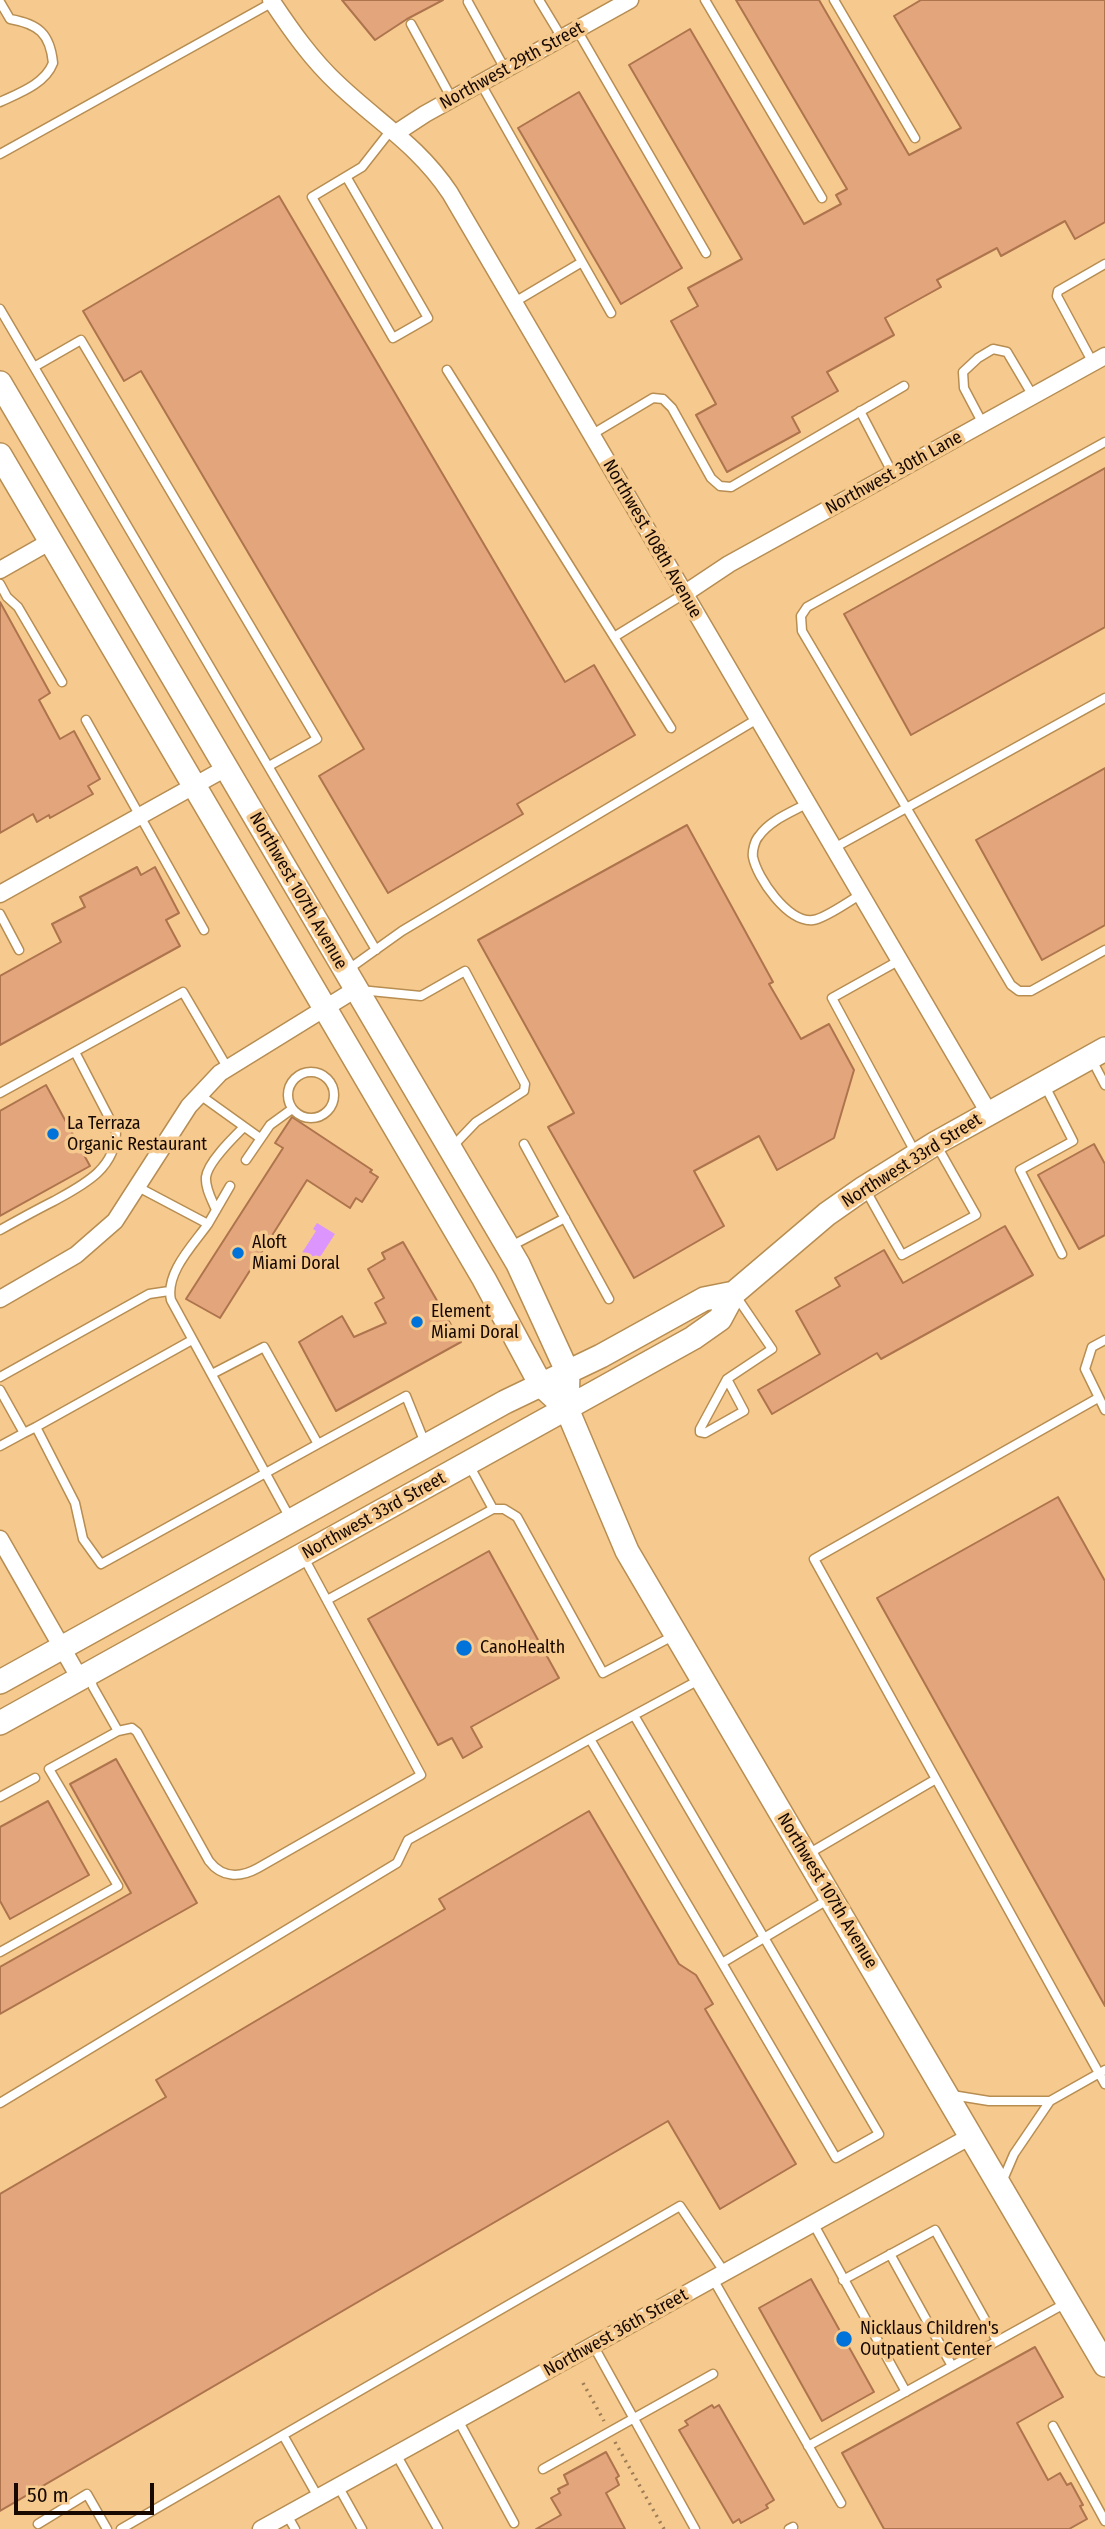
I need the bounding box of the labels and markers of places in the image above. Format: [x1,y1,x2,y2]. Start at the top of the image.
place label: La Terraza Organic Restaurant [67,1113,207,1156]
marker: La Terraza Organic Restaurant [45,1126,61,1142]
place label: Aloft Miami Doral [252,1232,340,1274]
marker: Aloft Miami Doral [230,1245,246,1261]
place label: Element Miami Doral [431,1301,519,1344]
marker: Element Miami Doral [409,1314,425,1330]
place label: CanoHealth [480,1637,565,1659]
marker: CanoHealth [454,1638,474,1658]
place label: Nicklaus Children's Outpatient Center [860,2318,999,2360]
marker: Nicklaus Children's Outpatient Center [834,2329,854,2349]

